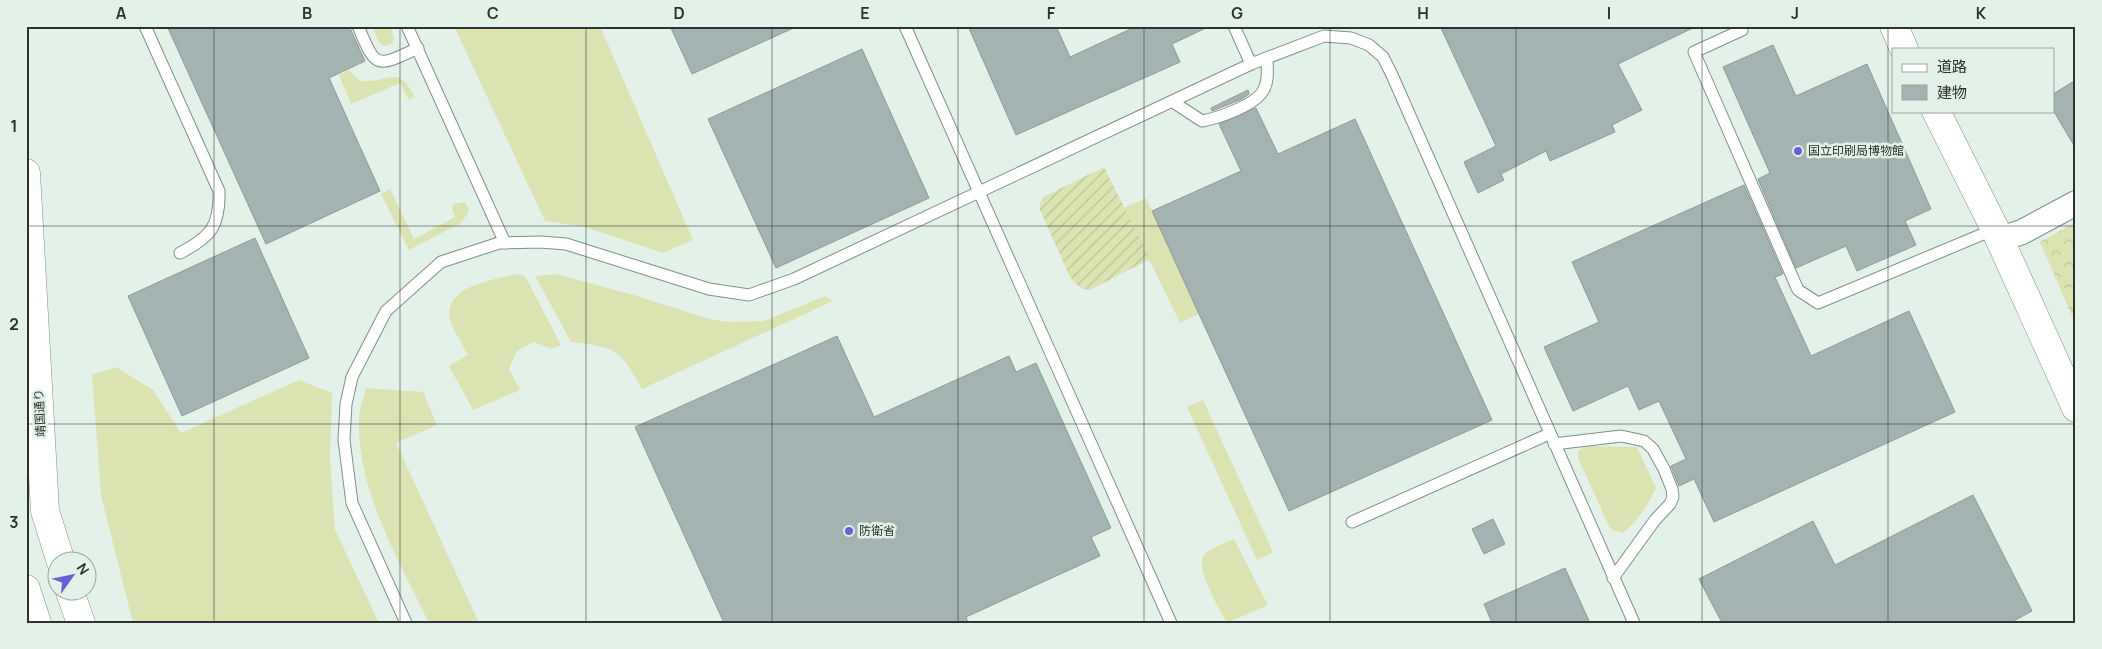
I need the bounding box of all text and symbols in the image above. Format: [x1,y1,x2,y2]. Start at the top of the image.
text: A [116,2,127,24]
text: B [302,2,312,24]
text: C [487,2,499,24]
text: D [673,2,685,24]
text: E [860,2,870,24]
text: F [1047,2,1056,24]
text: G [1231,2,1243,24]
text: H [1417,2,1429,24]
text: I [1607,2,1611,24]
text: J [1791,2,1799,24]
text: K [1976,2,1987,24]
legend [1892,48,2054,112]
text: 道路 [1937,56,1967,77]
text: 建物 [1937,82,1967,103]
text: 1 [10,115,18,137]
place label: 国立印刷局博物館 [1808,142,1904,159]
marker: 国立印刷局博物館 [1792,145,1804,157]
text: 2 [9,313,19,335]
street label: 靖国通り [30,389,49,437]
text: 3 [9,511,19,533]
place label: 防衛省 [859,522,895,539]
marker: 防衛省 [843,525,855,537]
north arrow [48,552,98,602]
text: N [73,559,94,578]

